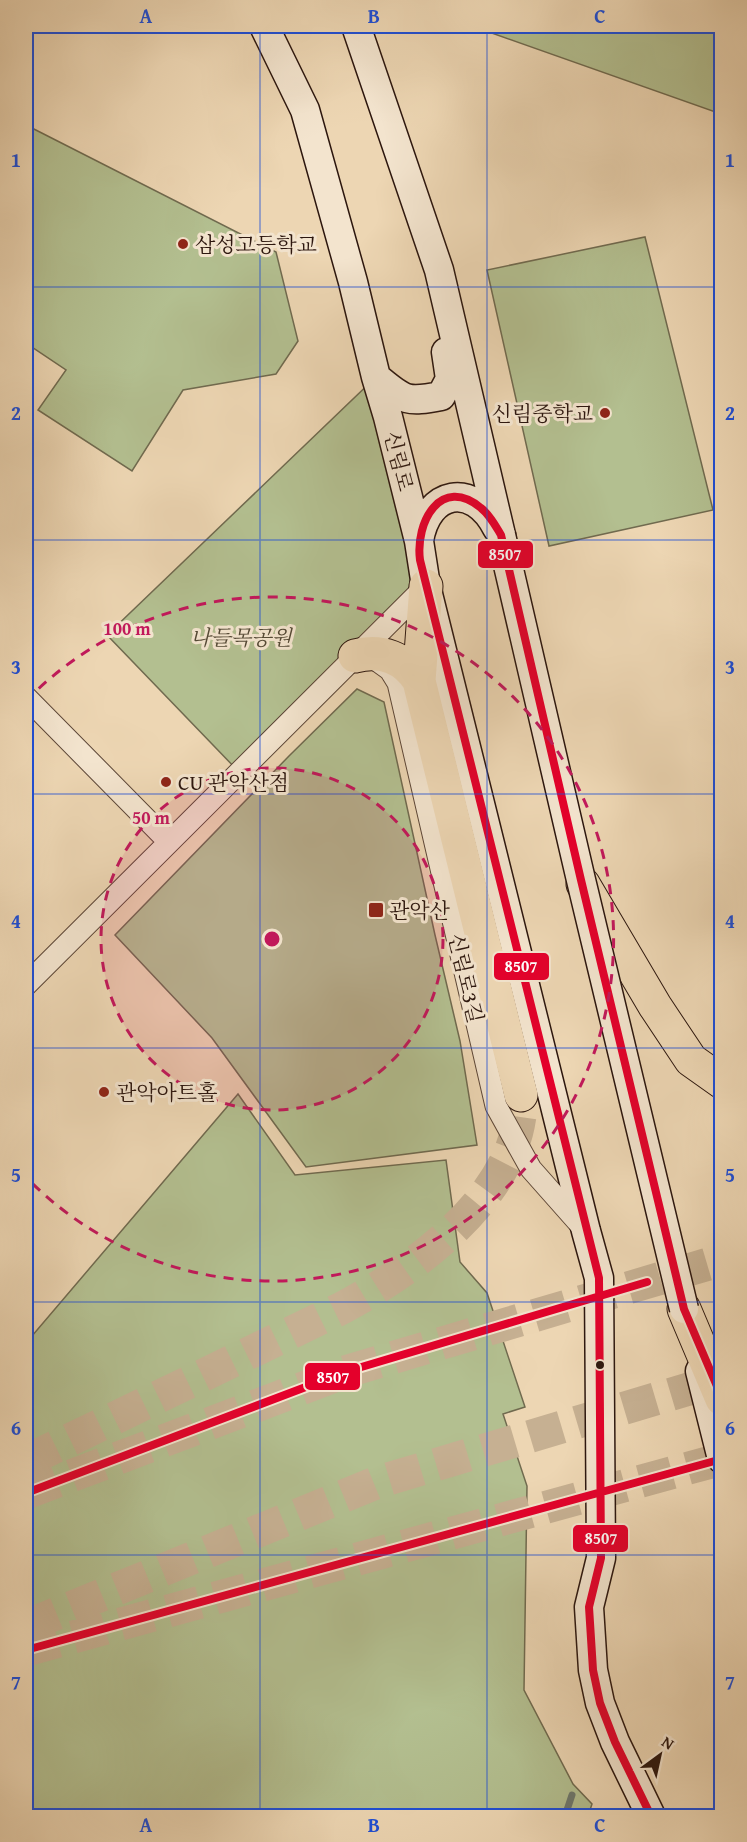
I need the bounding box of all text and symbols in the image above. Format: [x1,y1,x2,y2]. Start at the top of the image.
text: A [140,1,153,30]
text: B [368,1,380,30]
text: C [594,1,606,30]
text: 1 [11,145,21,174]
text: 1 [725,145,735,174]
place label: 삼성고등학교 [195,229,317,260]
marker: 삼성고등학교 [176,237,190,251]
text: 2 [11,398,21,427]
place label: 신림중학교 [492,398,593,429]
text: 2 [725,398,735,427]
marker: 신림중학교 [598,406,612,420]
street label: 신림로 [377,428,421,494]
line badge: 8507 [477,540,534,569]
text: 8507 [488,542,522,566]
text: 100 m [103,615,151,642]
park label: 나들목공원 [190,622,293,653]
text: 3 [11,652,21,681]
text: 3 [725,652,735,681]
place label: CU 관악산점 [178,767,289,798]
marker: CU 관악산점 [159,775,173,789]
text: 50 m [132,804,171,831]
place label: 관악산 [389,895,451,926]
marker: 관악산 [367,901,385,919]
text: 4 [11,906,21,935]
text: 4 [725,906,735,935]
centre of rings [262,929,282,949]
street label: 신림로3길 [441,930,491,1026]
line badge: 8507 [493,952,550,981]
text: 8507 [504,954,538,978]
place label: 관악아트홀 [116,1077,217,1108]
marker: 관악아트홀 [97,1085,111,1099]
text: 5 [11,1160,21,1189]
text: 5 [725,1160,735,1189]
unlabelled marker [594,1359,606,1371]
line badge: 8507 [304,1362,361,1391]
text: 8507 [316,1365,350,1389]
text: 6 [11,1413,21,1442]
text: 6 [725,1413,735,1442]
line badge: 8507 [572,1524,629,1553]
text: 8507 [584,1526,618,1550]
text: 7 [11,1667,21,1696]
text: 7 [725,1667,735,1696]
north arrow [630,1725,690,1785]
text: N [657,1729,679,1756]
text: A [140,1810,153,1839]
text: B [368,1810,380,1839]
text: C [594,1810,606,1839]

